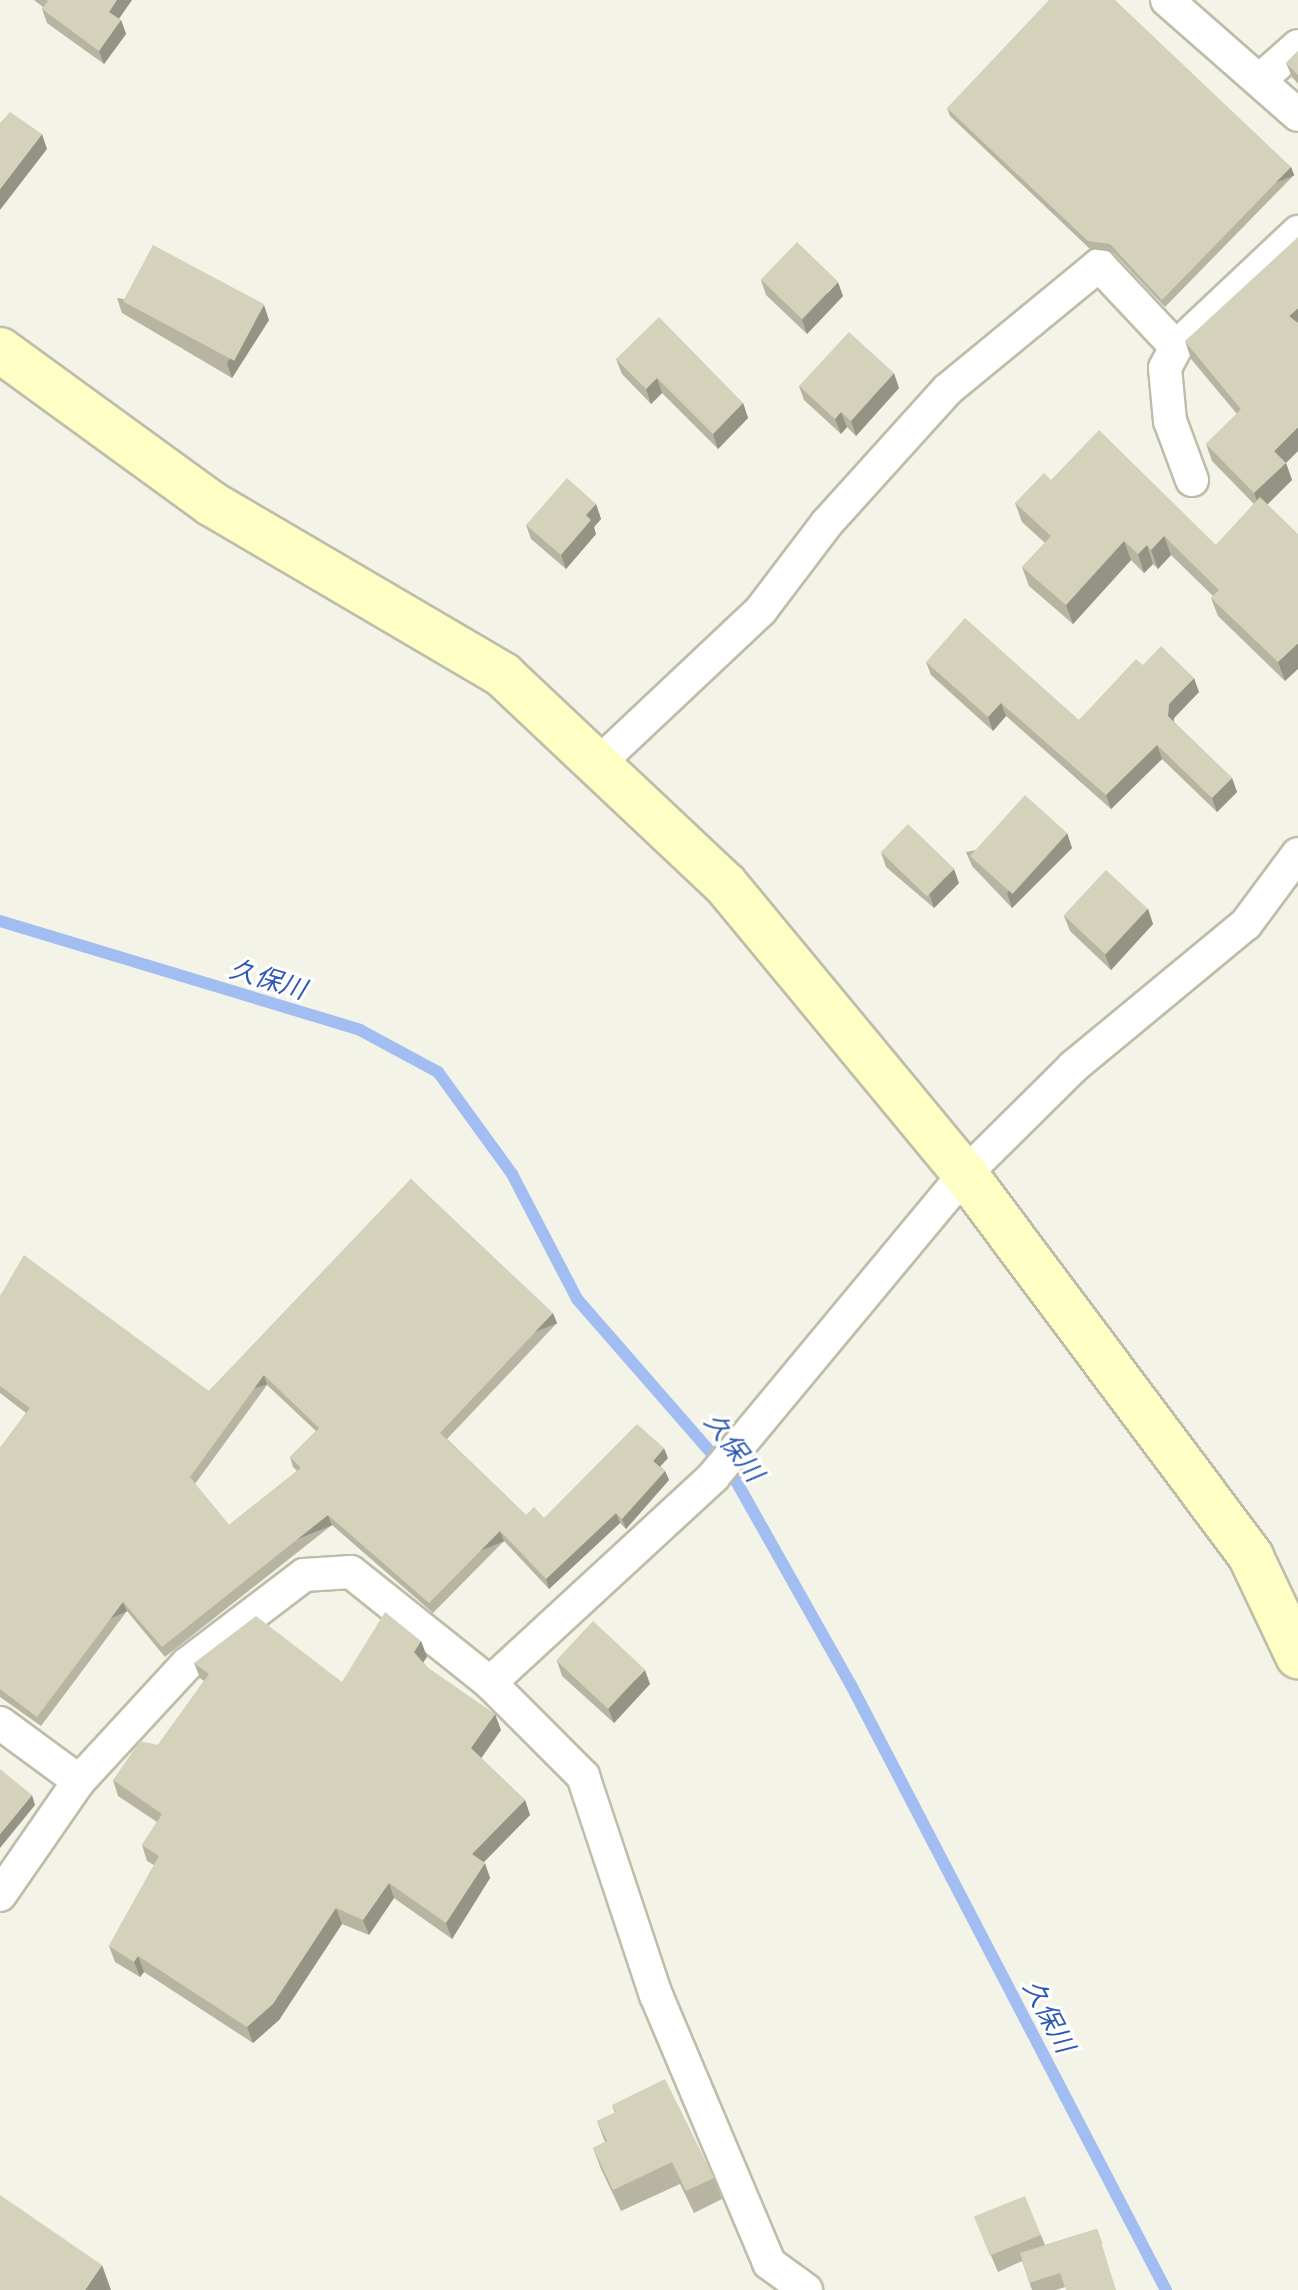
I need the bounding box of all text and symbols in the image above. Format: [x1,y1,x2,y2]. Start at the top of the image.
water label: 久保川 [226,953,310,1005]
water label: 久保川 [698,1406,770,1488]
water label: 久保川 [1017,1974,1081,2058]

